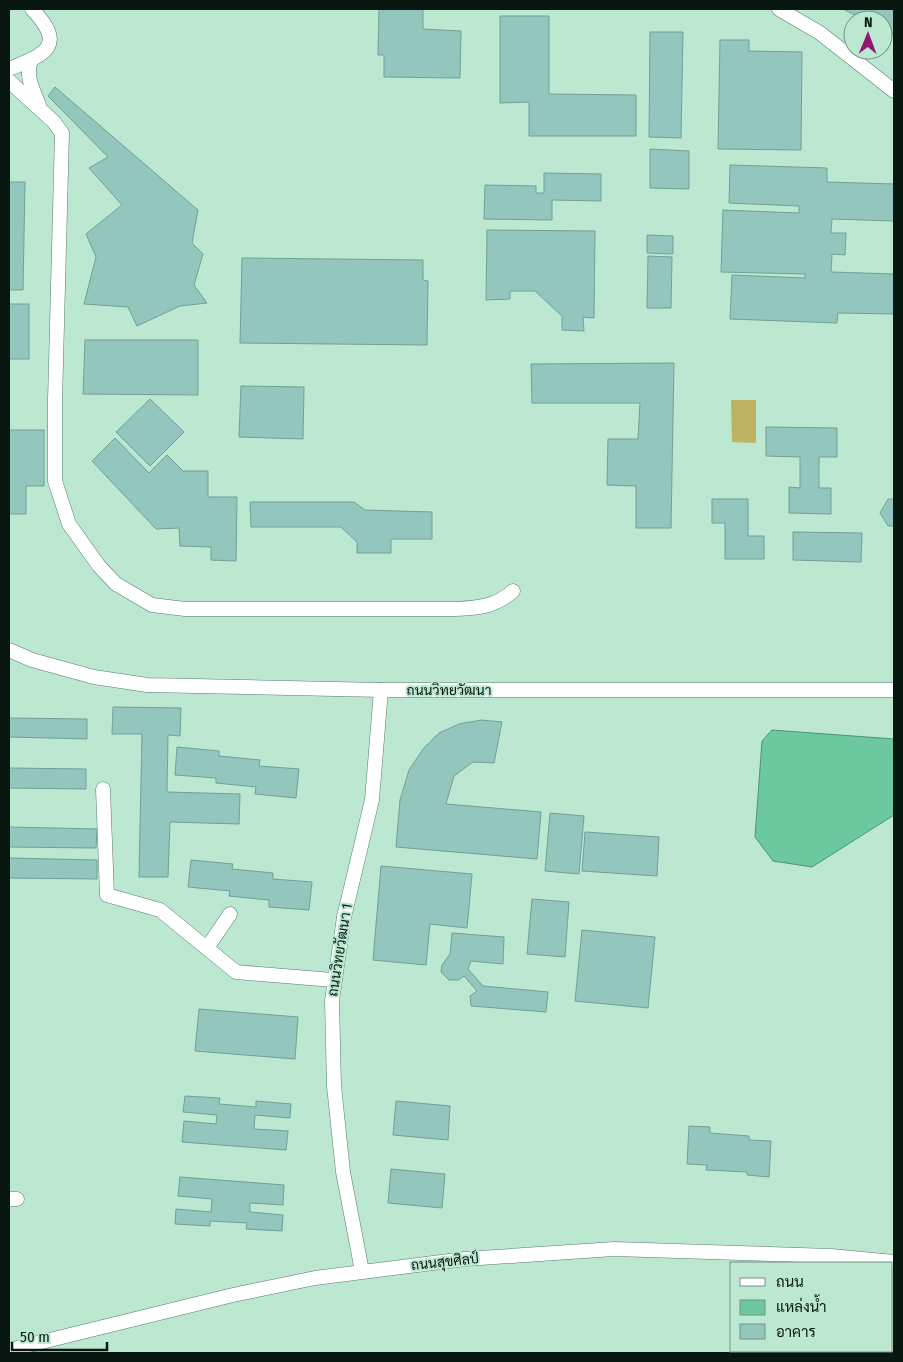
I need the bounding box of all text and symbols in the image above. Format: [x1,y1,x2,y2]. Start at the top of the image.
north arrow [843,10,893,60]
text: N [864,14,873,31]
street label: ถนนวิทยวัฒนา [407,682,491,699]
street label: ถนนวิทยวัฒนา 1 [324,902,356,998]
street label: ถนนสุขศิลป์ [410,1249,480,1275]
legend [730,1262,893,1352]
text: ถนน [776,1273,804,1291]
text: แหล่งน้ำ [776,1294,827,1316]
scale bar [12,1320,108,1352]
text: อาคาร [776,1323,816,1341]
text: 50 m [20,1328,50,1346]

